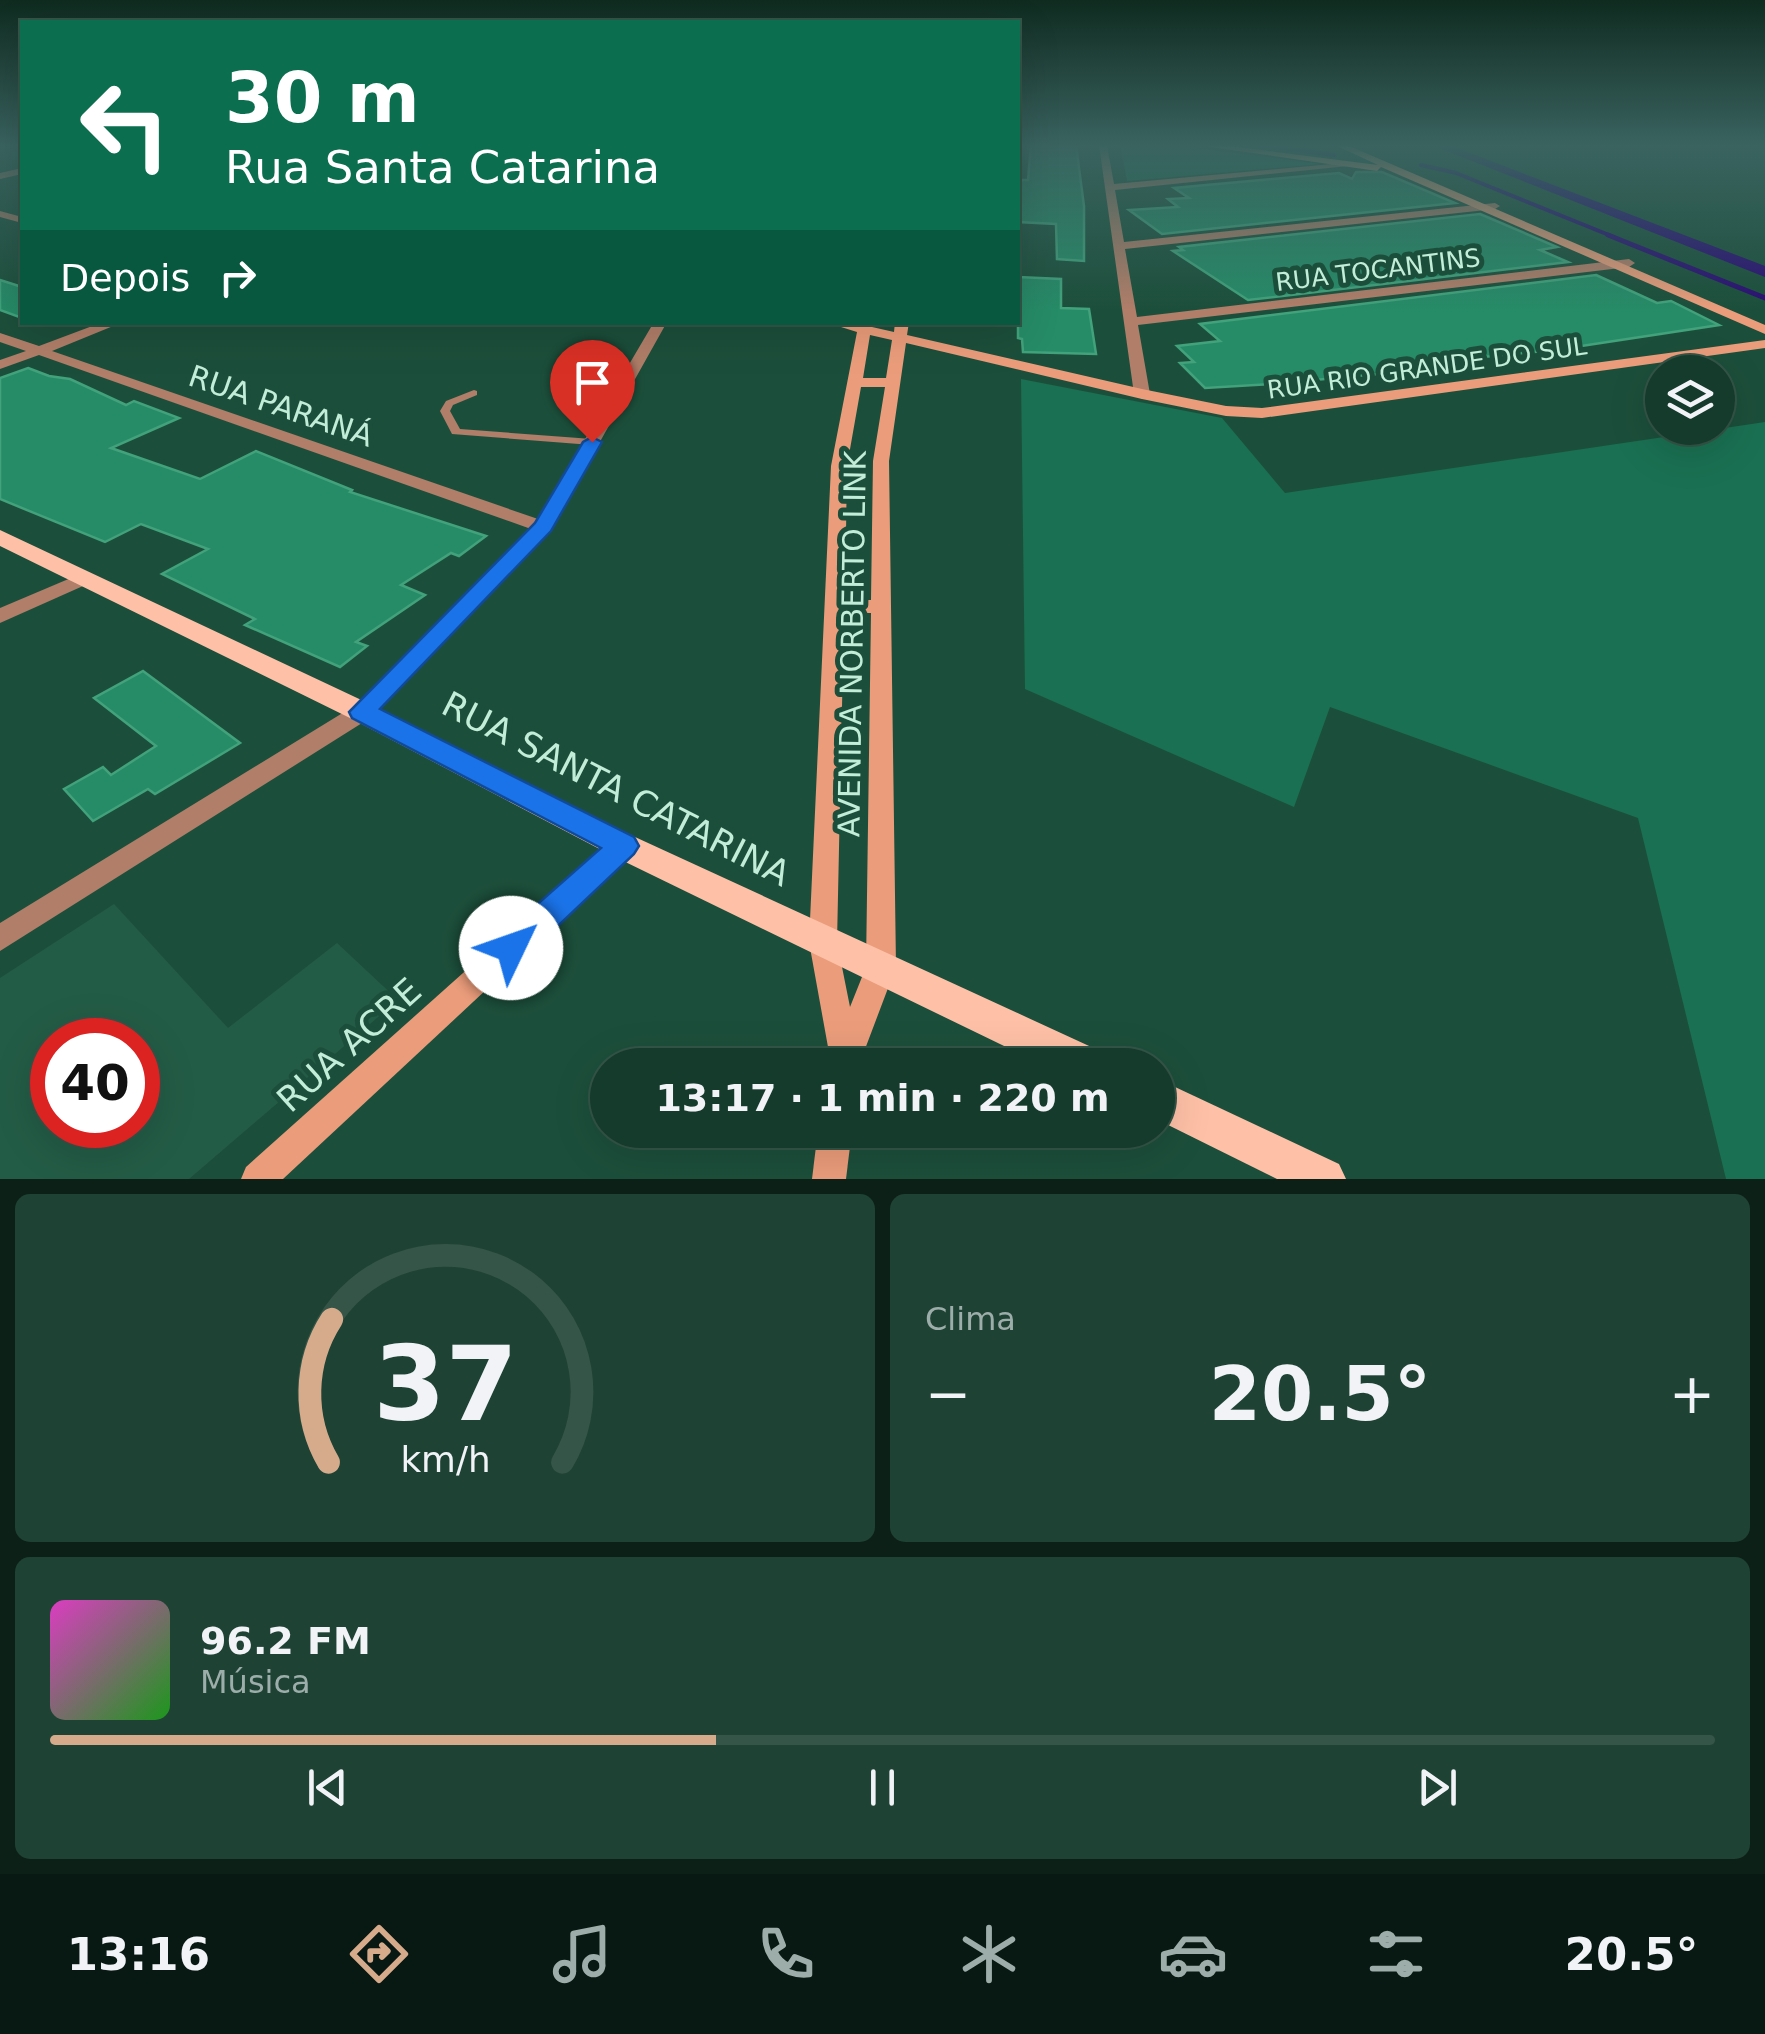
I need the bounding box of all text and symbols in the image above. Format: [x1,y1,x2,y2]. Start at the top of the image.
text: 30 m [225,57,420,139]
icon: left [60,60,190,190]
text: Rua Santa Catarina [225,141,660,194]
street label: RUA TOCANTINS [1274,243,1482,297]
icon: right [210,250,265,305]
text: Depois [60,256,190,300]
street label: RUA RIO GRANDE DO SUL [1265,331,1589,405]
pin [550,340,635,443]
icon: arrive [565,355,620,410]
map controls [1645,355,1735,445]
button: layers [1645,355,1735,445]
street label: RUA PARANÁ [184,358,378,454]
street label: AVENIDA NORBERTO LINK [831,449,873,837]
street label: RUA SANTA CATARINA [436,684,797,894]
position arrow [459,896,563,1000]
street label: RUA ACRE [269,970,429,1120]
speed limit sign: 40 [30,1018,160,1148]
text: 13:17 · 1 min · 220 m [655,1076,1110,1120]
text: Clima [925,1300,1016,1338]
text: 37 [373,1323,517,1445]
text: 20.5° [1209,1350,1431,1438]
text: − [925,1362,971,1426]
text: + [1669,1362,1715,1426]
text: km/h [400,1439,490,1480]
text: 96.2 FM [200,1619,371,1663]
text: Música [200,1663,311,1701]
icon: previous [300,1760,355,1815]
icon: pause [855,1760,910,1815]
icon: next [1410,1760,1465,1815]
icon: directions [344,1919,414,1989]
icon: music [547,1919,617,1989]
icon: phone [751,1919,821,1989]
icon: climate [954,1919,1024,1989]
icon: car [1158,1919,1228,1989]
icon: filters [1361,1919,1431,1989]
text: 13:16 [67,1928,210,1981]
text: 20.5° [1565,1928,1698,1981]

